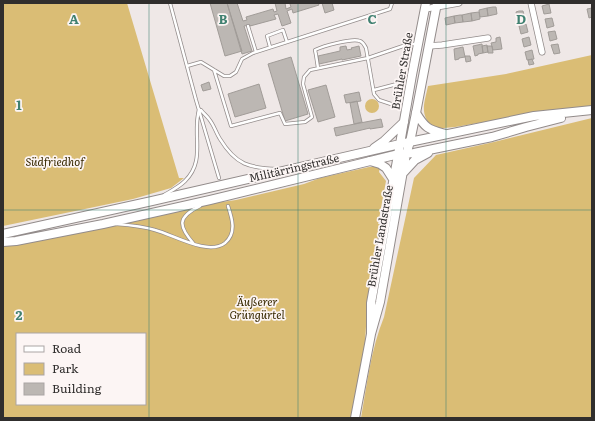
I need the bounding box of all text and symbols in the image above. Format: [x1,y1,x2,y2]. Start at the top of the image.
text: A [69,9,79,28]
text: B [219,9,228,28]
text: C [367,9,377,28]
text: D [516,9,526,28]
street label: Brühler Straße [386,31,416,111]
text: 1 [16,95,22,114]
street label: Militärringstraße [247,149,341,185]
park label: Südfriedhof [26,153,86,169]
street label: Brühler Landstraße [362,183,396,288]
park label: Äußerer Grüngürtel [229,293,285,322]
text: 2 [16,305,23,324]
legend [16,333,146,405]
text: Road [52,339,82,357]
text: Park [52,359,79,377]
text: Building [52,379,102,397]

